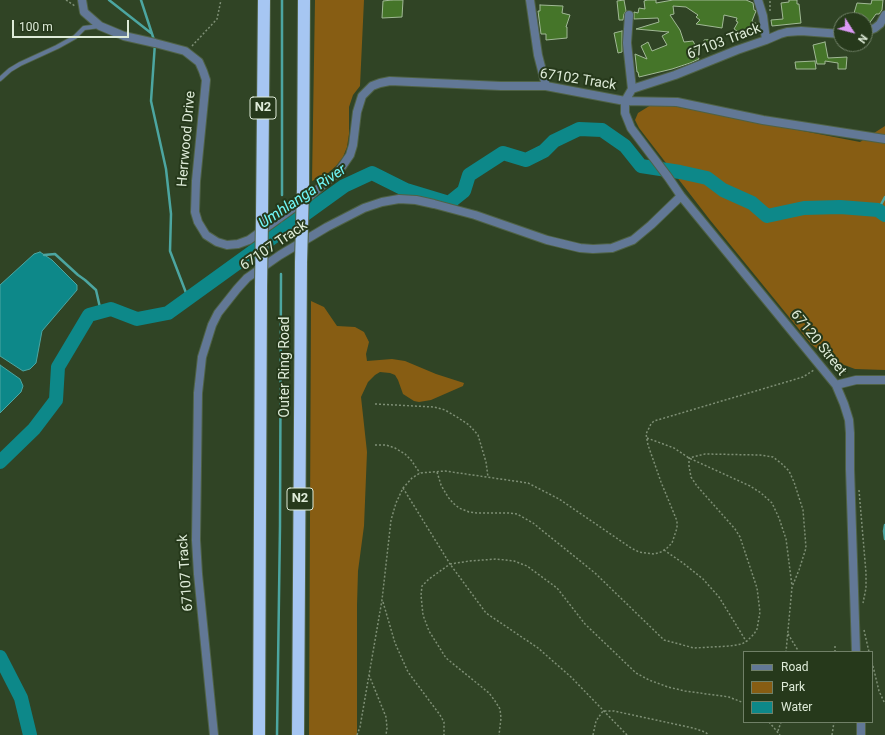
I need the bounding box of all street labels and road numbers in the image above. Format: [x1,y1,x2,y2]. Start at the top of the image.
street label: 67103 Track [685,20,763,64]
street label: 67102 Track [539,66,617,94]
street label: Herrwood Drive [174,90,200,188]
road number: N2 [250,97,276,119]
street label: 67107 Track [237,217,311,275]
street label: 67120 Street [786,307,850,379]
street label: Outer Ring Road [277,317,293,417]
road number: N2 [287,488,313,510]
street label: 67107 Track [175,534,197,612]

